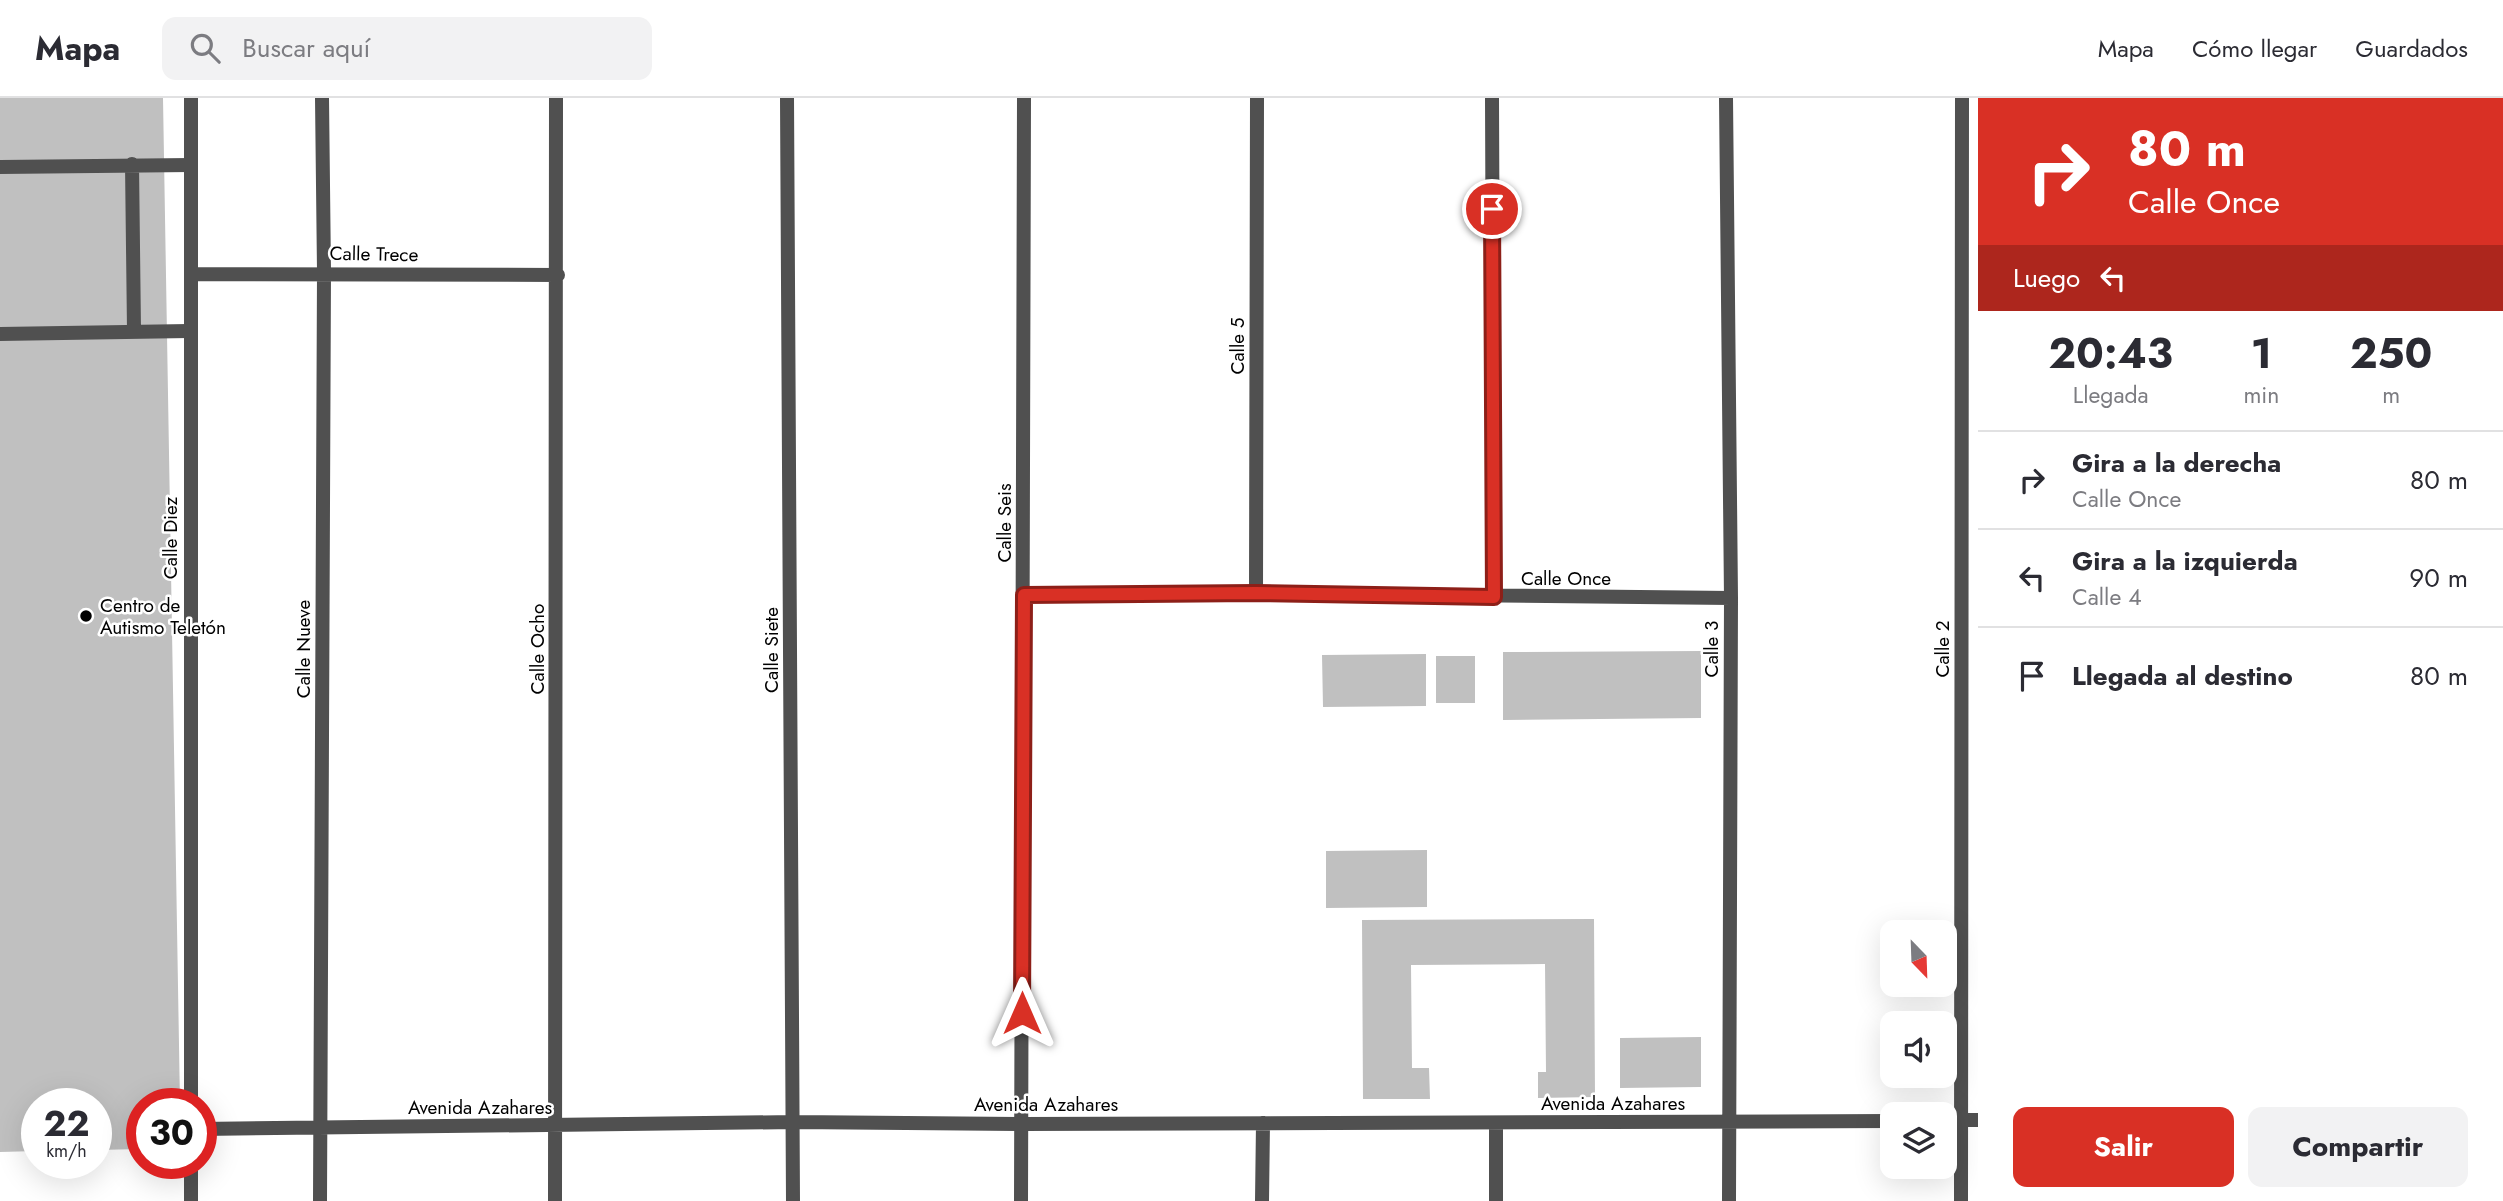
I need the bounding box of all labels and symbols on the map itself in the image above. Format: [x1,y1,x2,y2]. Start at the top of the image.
pin [1462,179,1522,239]
street label: Calle Trece [329,240,419,268]
street label: Calle 5 [1224,317,1251,375]
street label: Calle Seis [991,483,1018,563]
street label: Calle Diez [157,497,184,579]
street label: Calle Once [1521,565,1611,592]
place label: Centro de Autismo Teletón [100,592,226,641]
street label: Calle Nueve [290,600,317,698]
street label: Calle Ocho [524,604,551,694]
street label: Calle Siete [758,607,785,693]
marker: Centro de Autismo Teletón [78,608,94,624]
street label: Calle 2 [1929,620,1956,678]
street label: Calle 3 [1698,621,1725,677]
north arrow [1880,920,1956,998]
position arrow [985,976,1059,1050]
speed limit sign: 30 [126,1088,217,1179]
street label: Avenida Azahares [1541,1090,1685,1117]
street label: Avenida Azahares [974,1091,1118,1118]
street label: Avenida Azahares [408,1094,552,1121]

